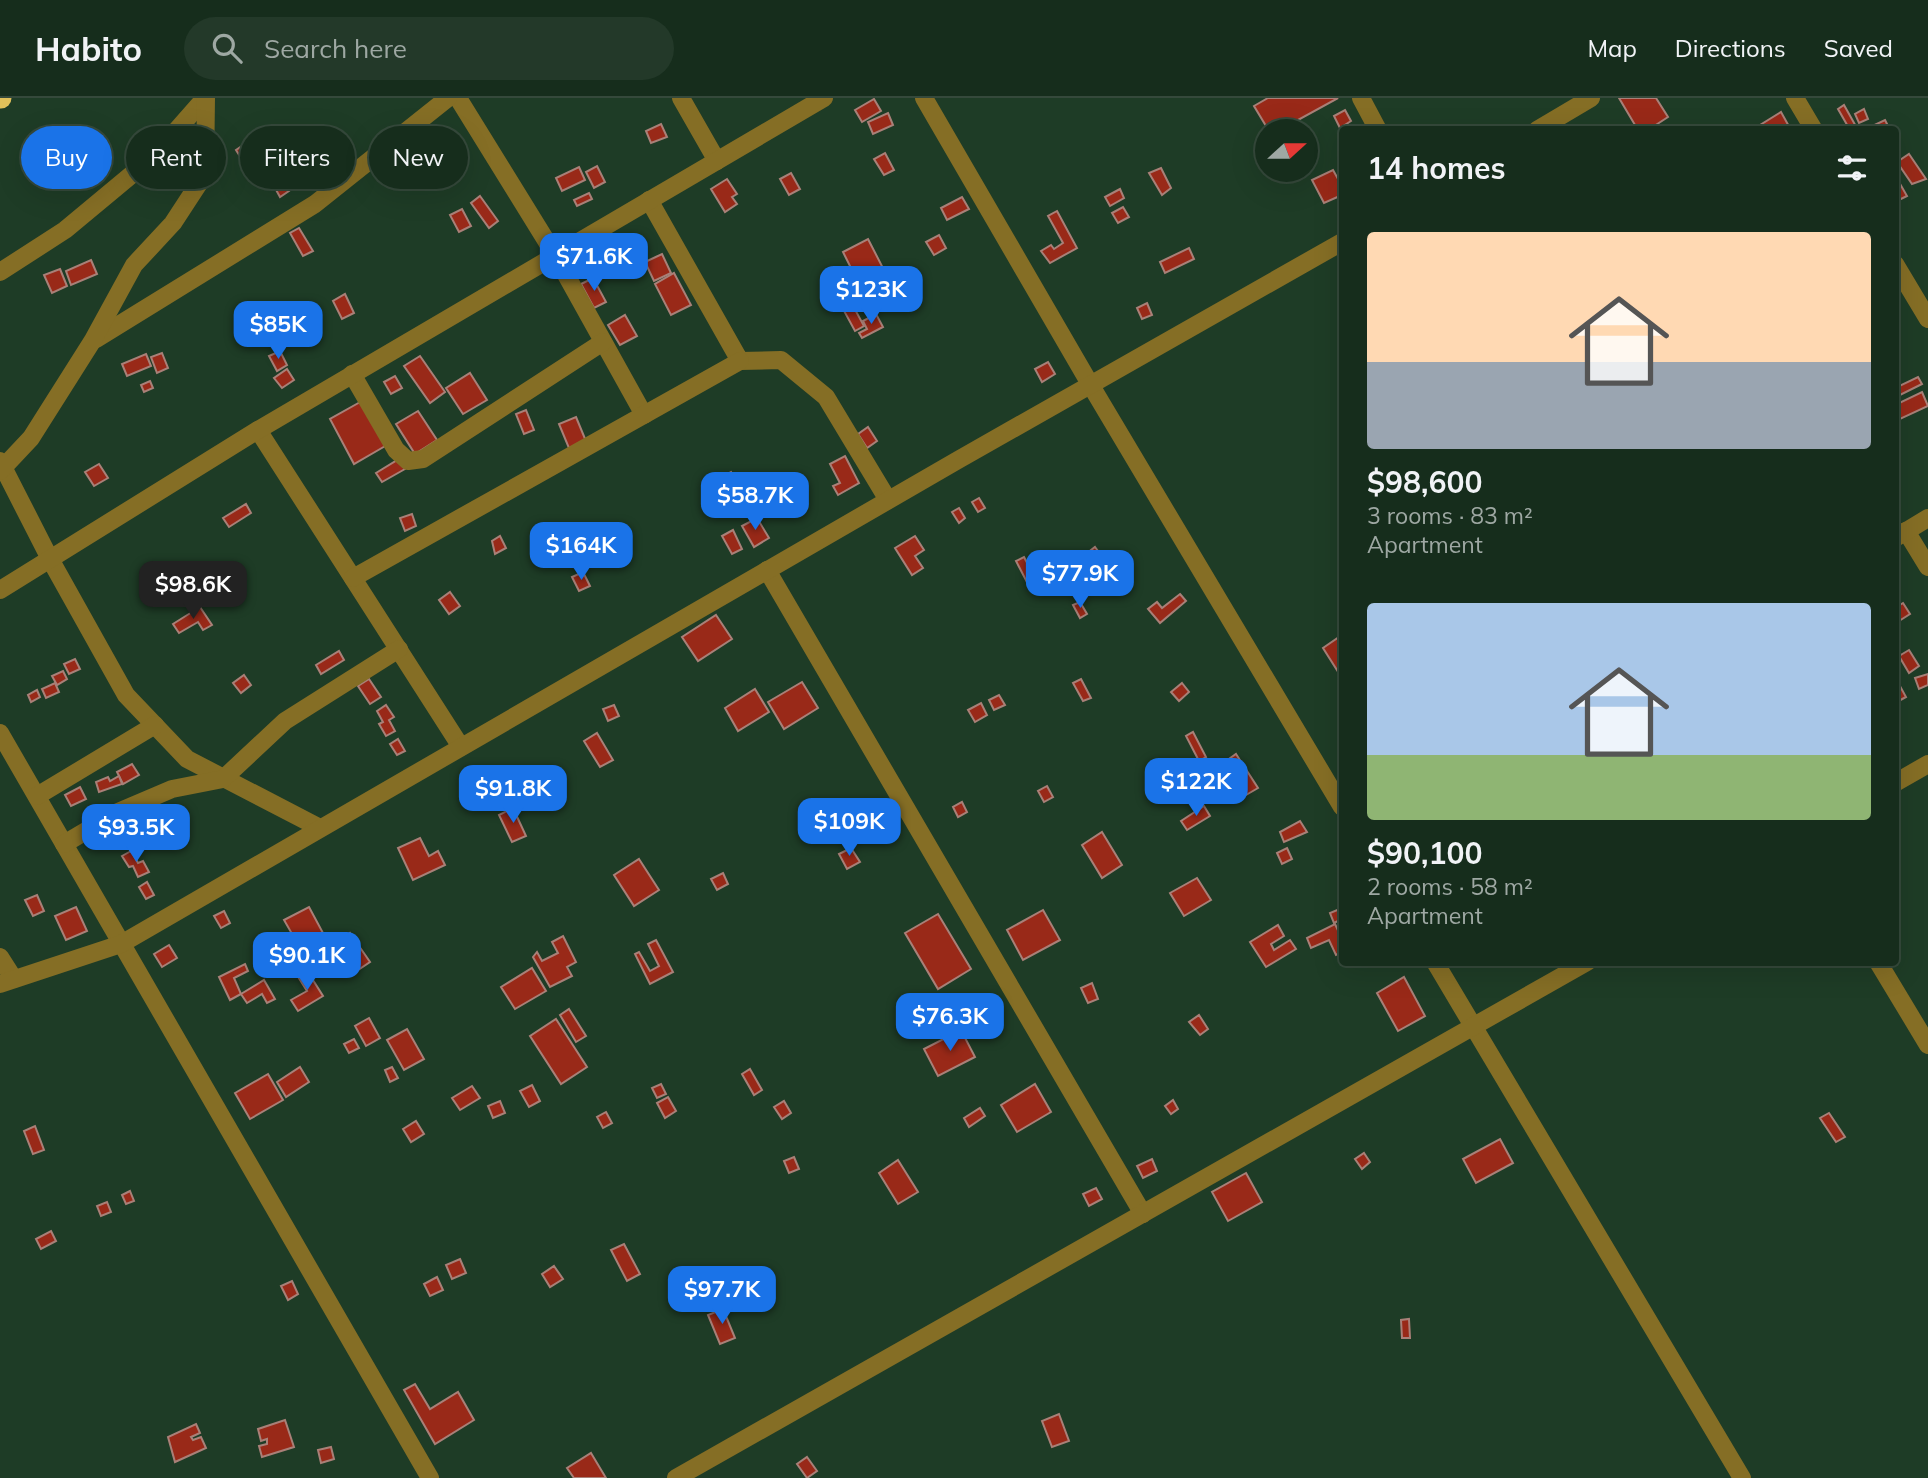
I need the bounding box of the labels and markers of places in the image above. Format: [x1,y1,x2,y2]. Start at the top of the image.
pin: $71.6K [537,234,651,293]
pin: $123K [822,266,920,326]
pin: $85K [237,302,319,361]
pin: $58.7K [698,472,812,532]
pin: $164K [532,522,630,582]
pin: $77.9K [1023,550,1137,610]
pin: $98.6K [136,561,250,621]
pin: $122K [1147,758,1245,818]
pin: $91.8K [456,766,570,825]
pin: $109K [800,798,898,858]
pin: $93.5K [79,804,193,864]
pin: $90.1K [250,932,364,992]
pin: $76.3K [893,993,1007,1053]
pin: $97.7K [665,1266,779,1326]

